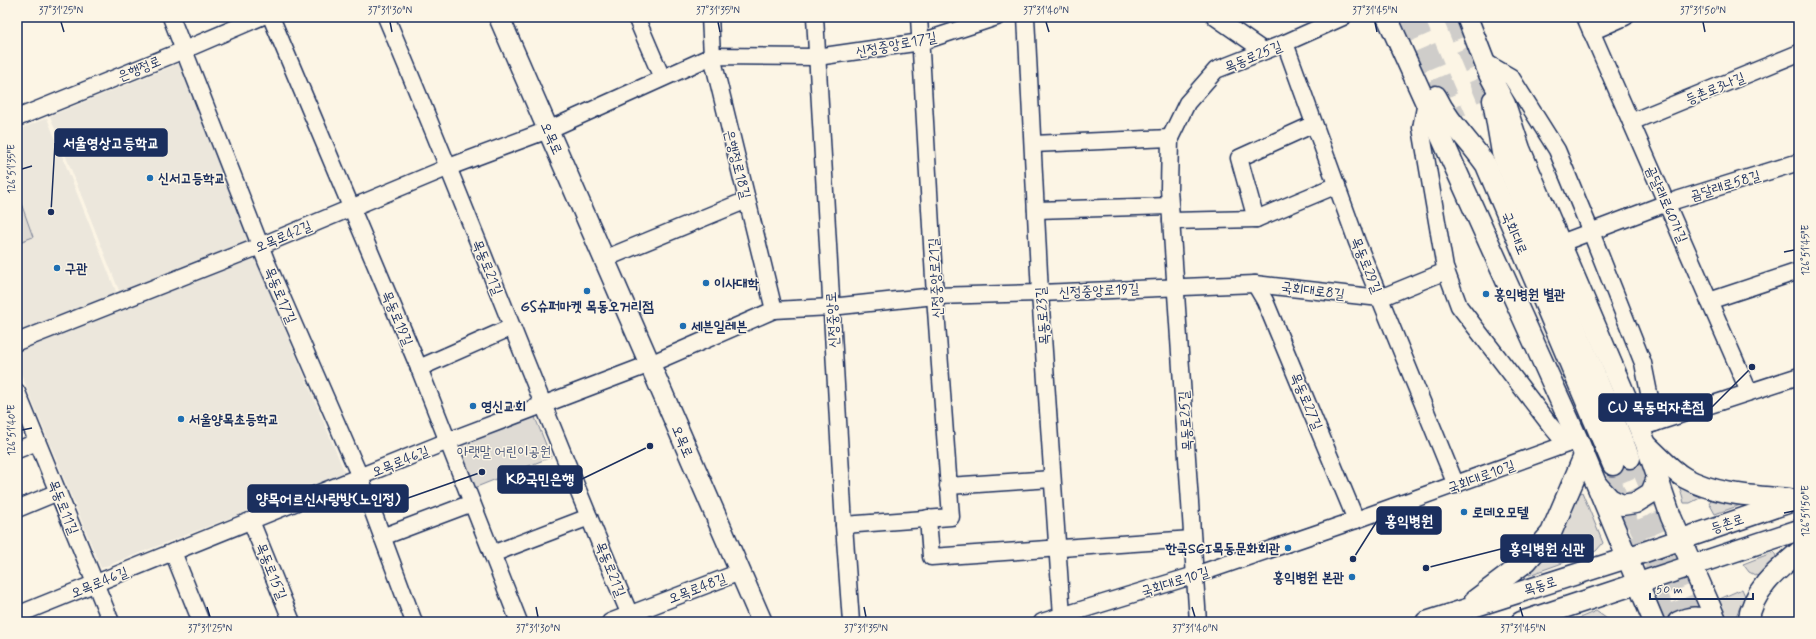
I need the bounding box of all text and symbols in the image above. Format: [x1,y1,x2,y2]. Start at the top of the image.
text: 37°31'25"N [39,4,84,18]
text: 37°31'30"N [368,4,413,18]
text: 37°31'35"N [696,4,740,18]
text: 37°31'40"N [1023,4,1069,18]
text: 37°31'45"N [1352,4,1398,18]
text: 37°31'50"N [1680,4,1726,18]
street label: 신정중앙로17길 [854,28,939,62]
street label: 목동로25길 [1222,37,1285,77]
street label: 은행정로 [115,52,164,86]
street label: 등촌로3나길 [1683,69,1748,109]
street label: 오목로 [536,119,566,158]
street label: 은행정로18길 [720,128,754,201]
callout: 서울영상고등학교 [55,129,167,156]
text: 서울영상고등학교 [63,134,159,154]
text: 126°51'35"E [5,144,19,194]
street label: 곰달래로60가길 [1641,163,1691,246]
street label: 곰달래로58길 [1688,167,1763,205]
place label: 신서고등학교 [158,170,226,188]
marker: 신서고등학교 [145,173,155,183]
street label: 국회대로 [1497,209,1531,258]
street label: 오목로42길 [252,217,315,257]
text: 126°51'45"E [1799,224,1813,275]
street label: 목동로29길 [1347,235,1386,297]
street label: 신정중앙로21길 [925,236,947,319]
street label: 목동로21길 [468,237,507,298]
place label: 구관 [65,260,88,278]
marker: 구관 [52,263,62,273]
street label: 목동로17길 [260,264,300,327]
place label: 이사대학 [714,275,760,293]
marker: 이사대학 [701,278,711,288]
street label: 국회대로8길 [1280,278,1347,304]
street label: 신정중앙로19길 [1058,280,1141,302]
marker: GS슈퍼마켓 목동오거리점 [582,286,592,296]
street label: 목동로23길 [1032,286,1054,346]
place label: 홍익병원 별관 [1494,286,1566,304]
street label: 목동로19길 [377,288,417,349]
marker: 홍익병원 별관 [1481,289,1491,299]
street label: 신정중앙로 [823,291,843,349]
place label: GS슈퍼마켓 목동오거리점 [521,298,654,316]
place label: 세븐일레븐 [691,318,748,336]
marker: 세븐일레븐 [678,321,688,331]
street label: 목동로27길 [1286,370,1326,433]
street label: 목동로25길 [1175,389,1197,452]
callout: CU 목동먹자촌점 [1599,394,1712,421]
place label: 영신교회 [481,398,526,416]
text: CU 목동먹자촌점 [1608,398,1704,418]
marker: 영신교회 [468,401,478,411]
text: 126°51'40"E [5,404,19,456]
place label: 서울양목초등학교 [189,411,279,429]
marker: 서울양목초등학교 [176,414,186,424]
street label: 오목로 [667,422,697,460]
street label: 오목로46길 [369,442,432,482]
park label: 아랫말 어린이공원 [457,443,551,461]
street label: 국회대로10길 [1445,456,1518,497]
callout: KB국민은행 [498,466,582,493]
text: KB국민은행 [506,470,574,490]
street label: 목동로11길 [44,477,82,538]
callout: 양목어르신사랑방(노인정) [248,485,408,512]
text: 126°51'50"E [1799,485,1813,537]
text: 양목어르신사랑방(노인정) [256,490,401,510]
place label: 로데오모텔 [1472,504,1529,522]
callout: 홍익병원 [1377,507,1441,534]
marker: 로데오모텔 [1459,507,1469,517]
street label: 등촌로 [1708,510,1746,538]
text: 홍익병원 [1385,512,1433,532]
callout: 홍익병원 신관 [1501,535,1593,562]
street label: 목동로21길 [591,539,630,600]
street label: 목동로15길 [252,540,291,603]
place label: 한국SGI목동문화회관 [1164,540,1281,558]
text: 홍익병원 신관 [1509,540,1585,560]
marker: 한국SGI목동문화회관 [1283,543,1293,553]
street label: 오목로46길 [68,563,131,603]
street label: 국회대로10길 [1139,563,1212,601]
street label: 오목로48길 [666,569,730,608]
place label: 홍익병원 본관 [1273,569,1345,587]
marker: 홍익병원 본관 [1347,572,1357,582]
street label: 목동로 [1522,572,1559,600]
scale bar [1650,575,1753,601]
text: 50 m [1656,582,1683,598]
text: 37°31'25"N [188,622,233,636]
text: 37°31'30"N [516,622,561,636]
text: 37°31'35"N [844,622,888,636]
text: 37°31'40"N [1172,622,1218,636]
text: 37°31'45"N [1500,622,1546,636]

